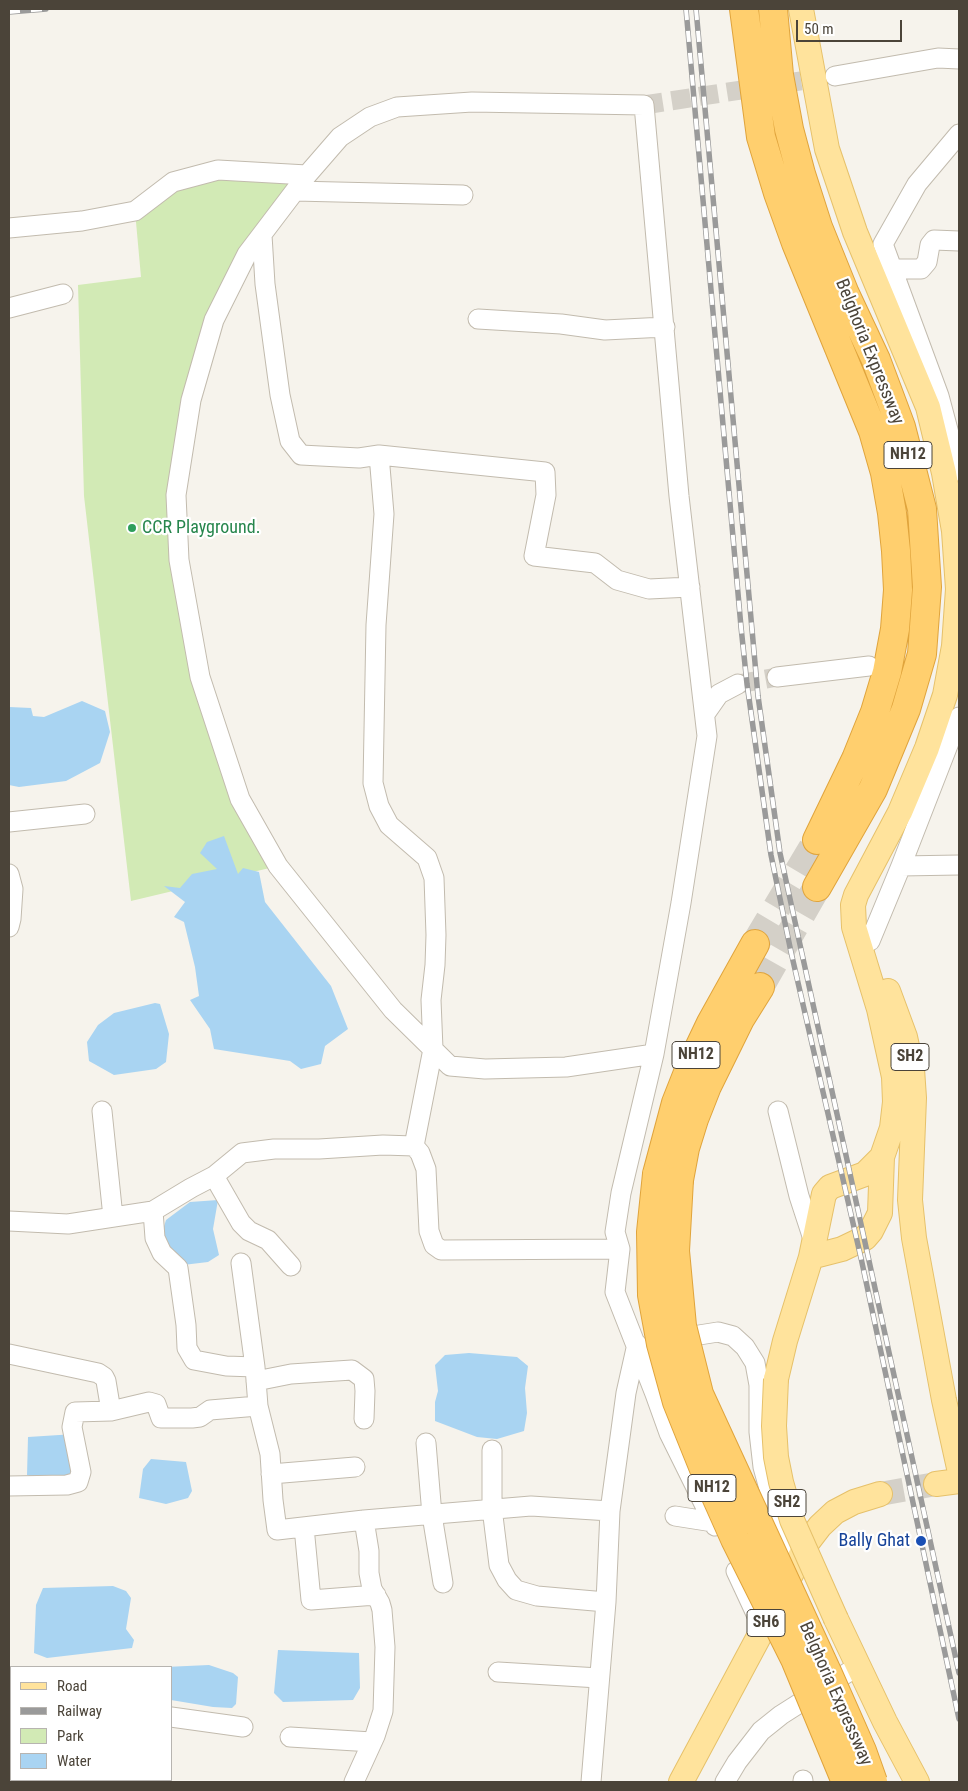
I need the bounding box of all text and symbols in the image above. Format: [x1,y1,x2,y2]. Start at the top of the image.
scale bar [798,10,904,42]
text: 50 m [804,20,834,38]
street label: Belghoria Expressway [830,276,908,428]
road number: NH12 [884,442,932,468]
place label: CCR Playground. [142,517,260,539]
marker: CCR Playground. [126,522,138,534]
road number: NH12 [672,1042,720,1068]
road number: SH2 [891,1044,929,1070]
road number: NH12 [688,1475,736,1502]
road number: SH2 [768,1490,806,1516]
place label: Bally Ghat [838,1530,910,1552]
marker: Bally Ghat [914,1534,928,1548]
road number: SH6 [747,1610,785,1636]
street label: Belghoria Expressway [794,1619,876,1769]
legend [10,1666,172,1781]
text: Road [57,1677,87,1695]
text: Railway [57,1702,102,1720]
text: Park [57,1727,84,1745]
text: Water [57,1752,91,1770]

